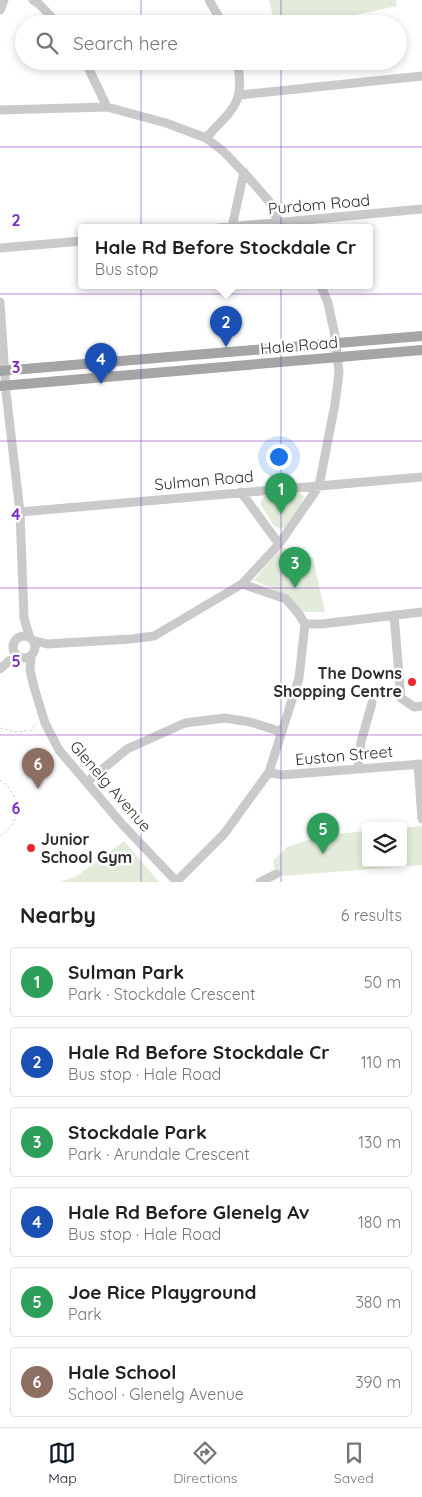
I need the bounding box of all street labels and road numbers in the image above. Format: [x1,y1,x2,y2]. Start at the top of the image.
street label: Purdom Road [267,190,371,218]
street label: Hale Road [259,332,339,358]
street label: Sulman Road [154,466,254,494]
street label: Glenelg Avenue [66,736,156,836]
street label: Euston Street [294,741,394,769]

